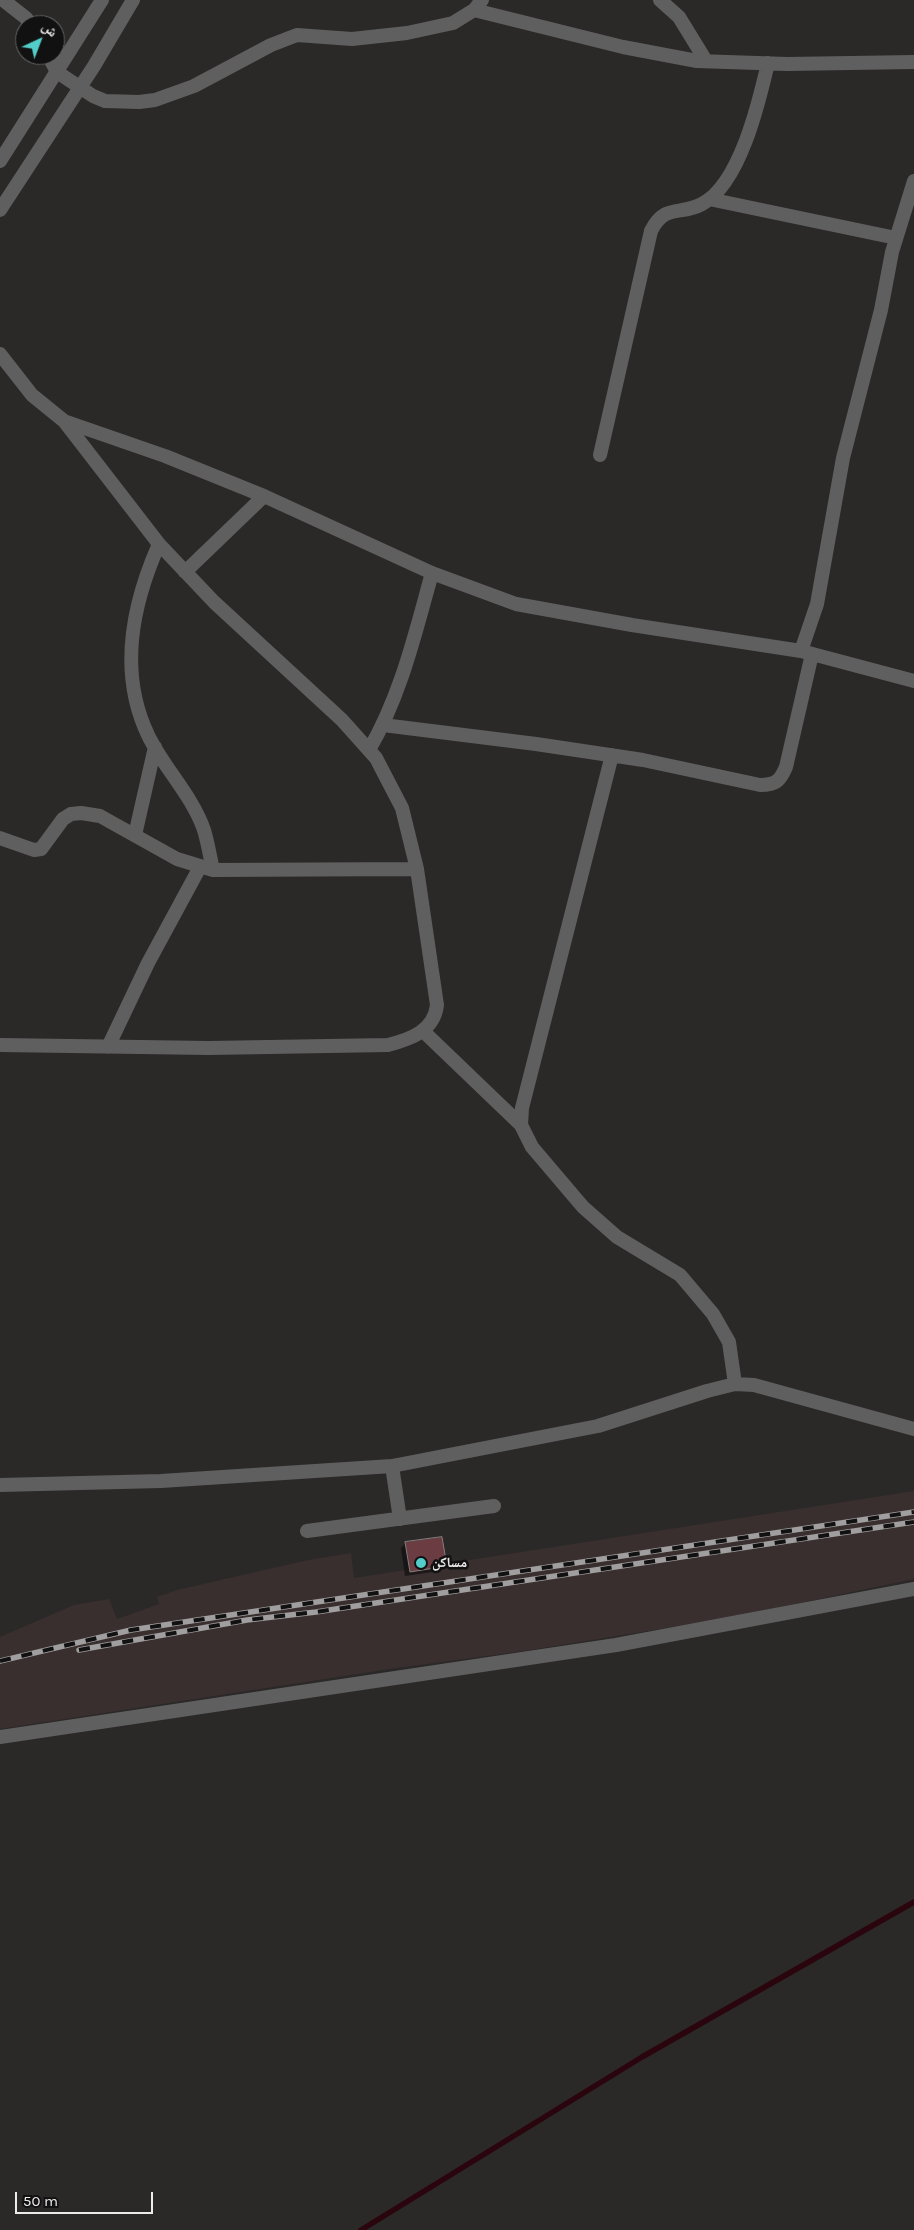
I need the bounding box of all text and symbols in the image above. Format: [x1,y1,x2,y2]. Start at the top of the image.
north arrow [15,15,65,65]
text: ش [39,18,61,41]
place label: مساكن [432,1555,467,1571]
marker: مساكن [414,1556,428,1570]
scale bar [18,2182,155,2214]
text: 50 m [23,2192,58,2210]

